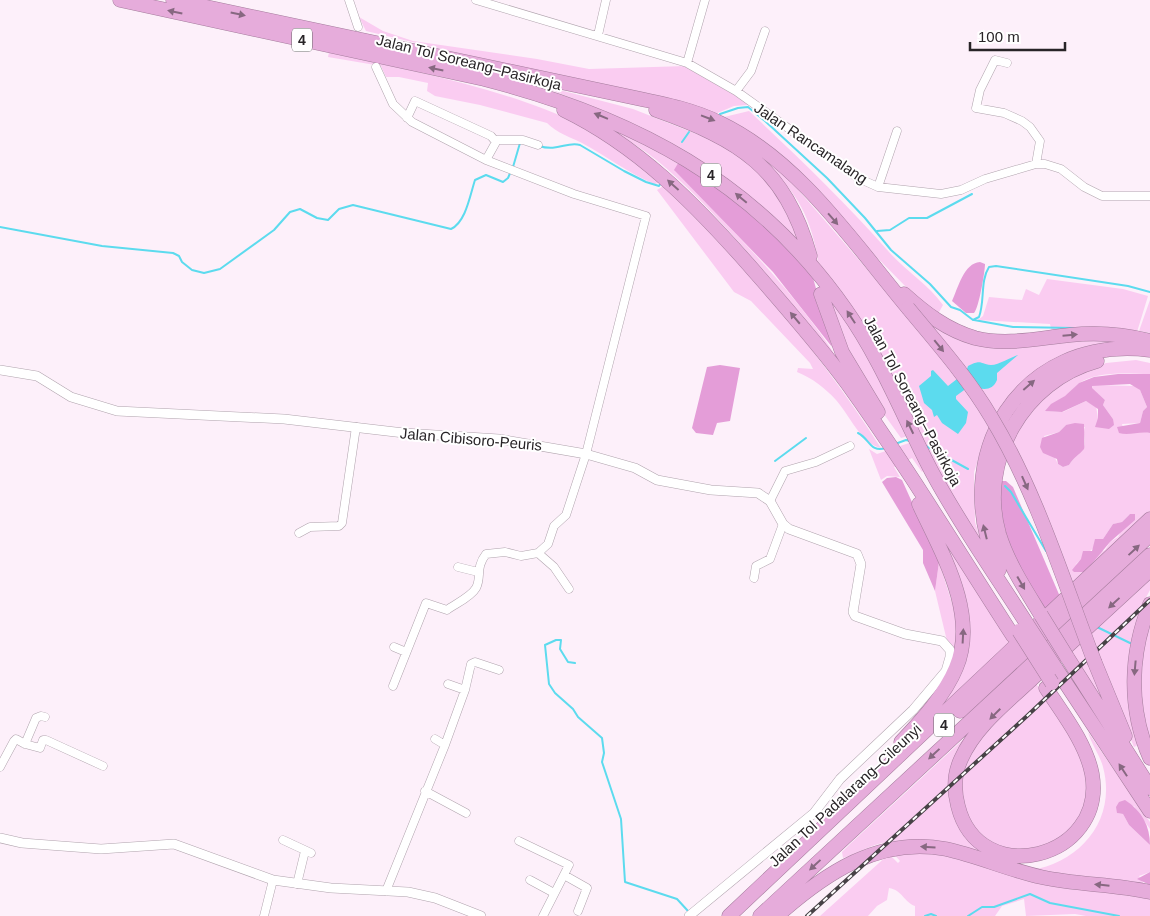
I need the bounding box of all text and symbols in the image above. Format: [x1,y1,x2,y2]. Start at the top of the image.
one-way arrow [167,8,182,16]
one-way arrow [230,10,245,18]
scale bar [970,20,1065,52]
road number: 4 [292,28,312,52]
text: 100 m [978,28,1020,45]
street label: Jalan Tol Soreang–Pasirkoja [375,31,564,93]
one-way arrow [429,65,444,73]
street label: Jalan Rancamalang [751,99,871,187]
one-way arrow [594,111,608,119]
one-way arrow [701,115,716,122]
road number: 4 [701,164,721,186]
one-way arrow [667,179,679,191]
one-way arrow [735,192,748,203]
one-way arrow [828,212,839,225]
one-way arrow [846,310,856,323]
one-way arrow [789,312,800,325]
street label: Jalan Tol Soreang–Pasirkoja [861,313,965,489]
one-way arrow [1062,331,1078,339]
one-way arrow [934,339,945,352]
one-way arrow [1023,379,1036,390]
one-way arrow [906,420,914,434]
street label: Jalan Cibisoro-Peuris [399,424,543,454]
one-way arrow [1022,476,1030,490]
one-way arrow [981,525,989,540]
one-way arrow [1128,544,1140,556]
one-way arrow [1017,576,1026,590]
one-way arrow [1109,597,1121,609]
one-way arrow [959,628,967,644]
one-way arrow [1130,660,1138,676]
one-way arrow [989,708,1001,720]
road number: 4 [934,714,954,736]
street label: Jalan Tol Padalarang–Cileunyi [766,720,924,870]
one-way arrow [929,748,941,760]
one-way arrow [1118,763,1128,777]
one-way arrow [920,843,936,851]
one-way arrow [810,859,822,871]
one-way arrow [1093,881,1109,889]

